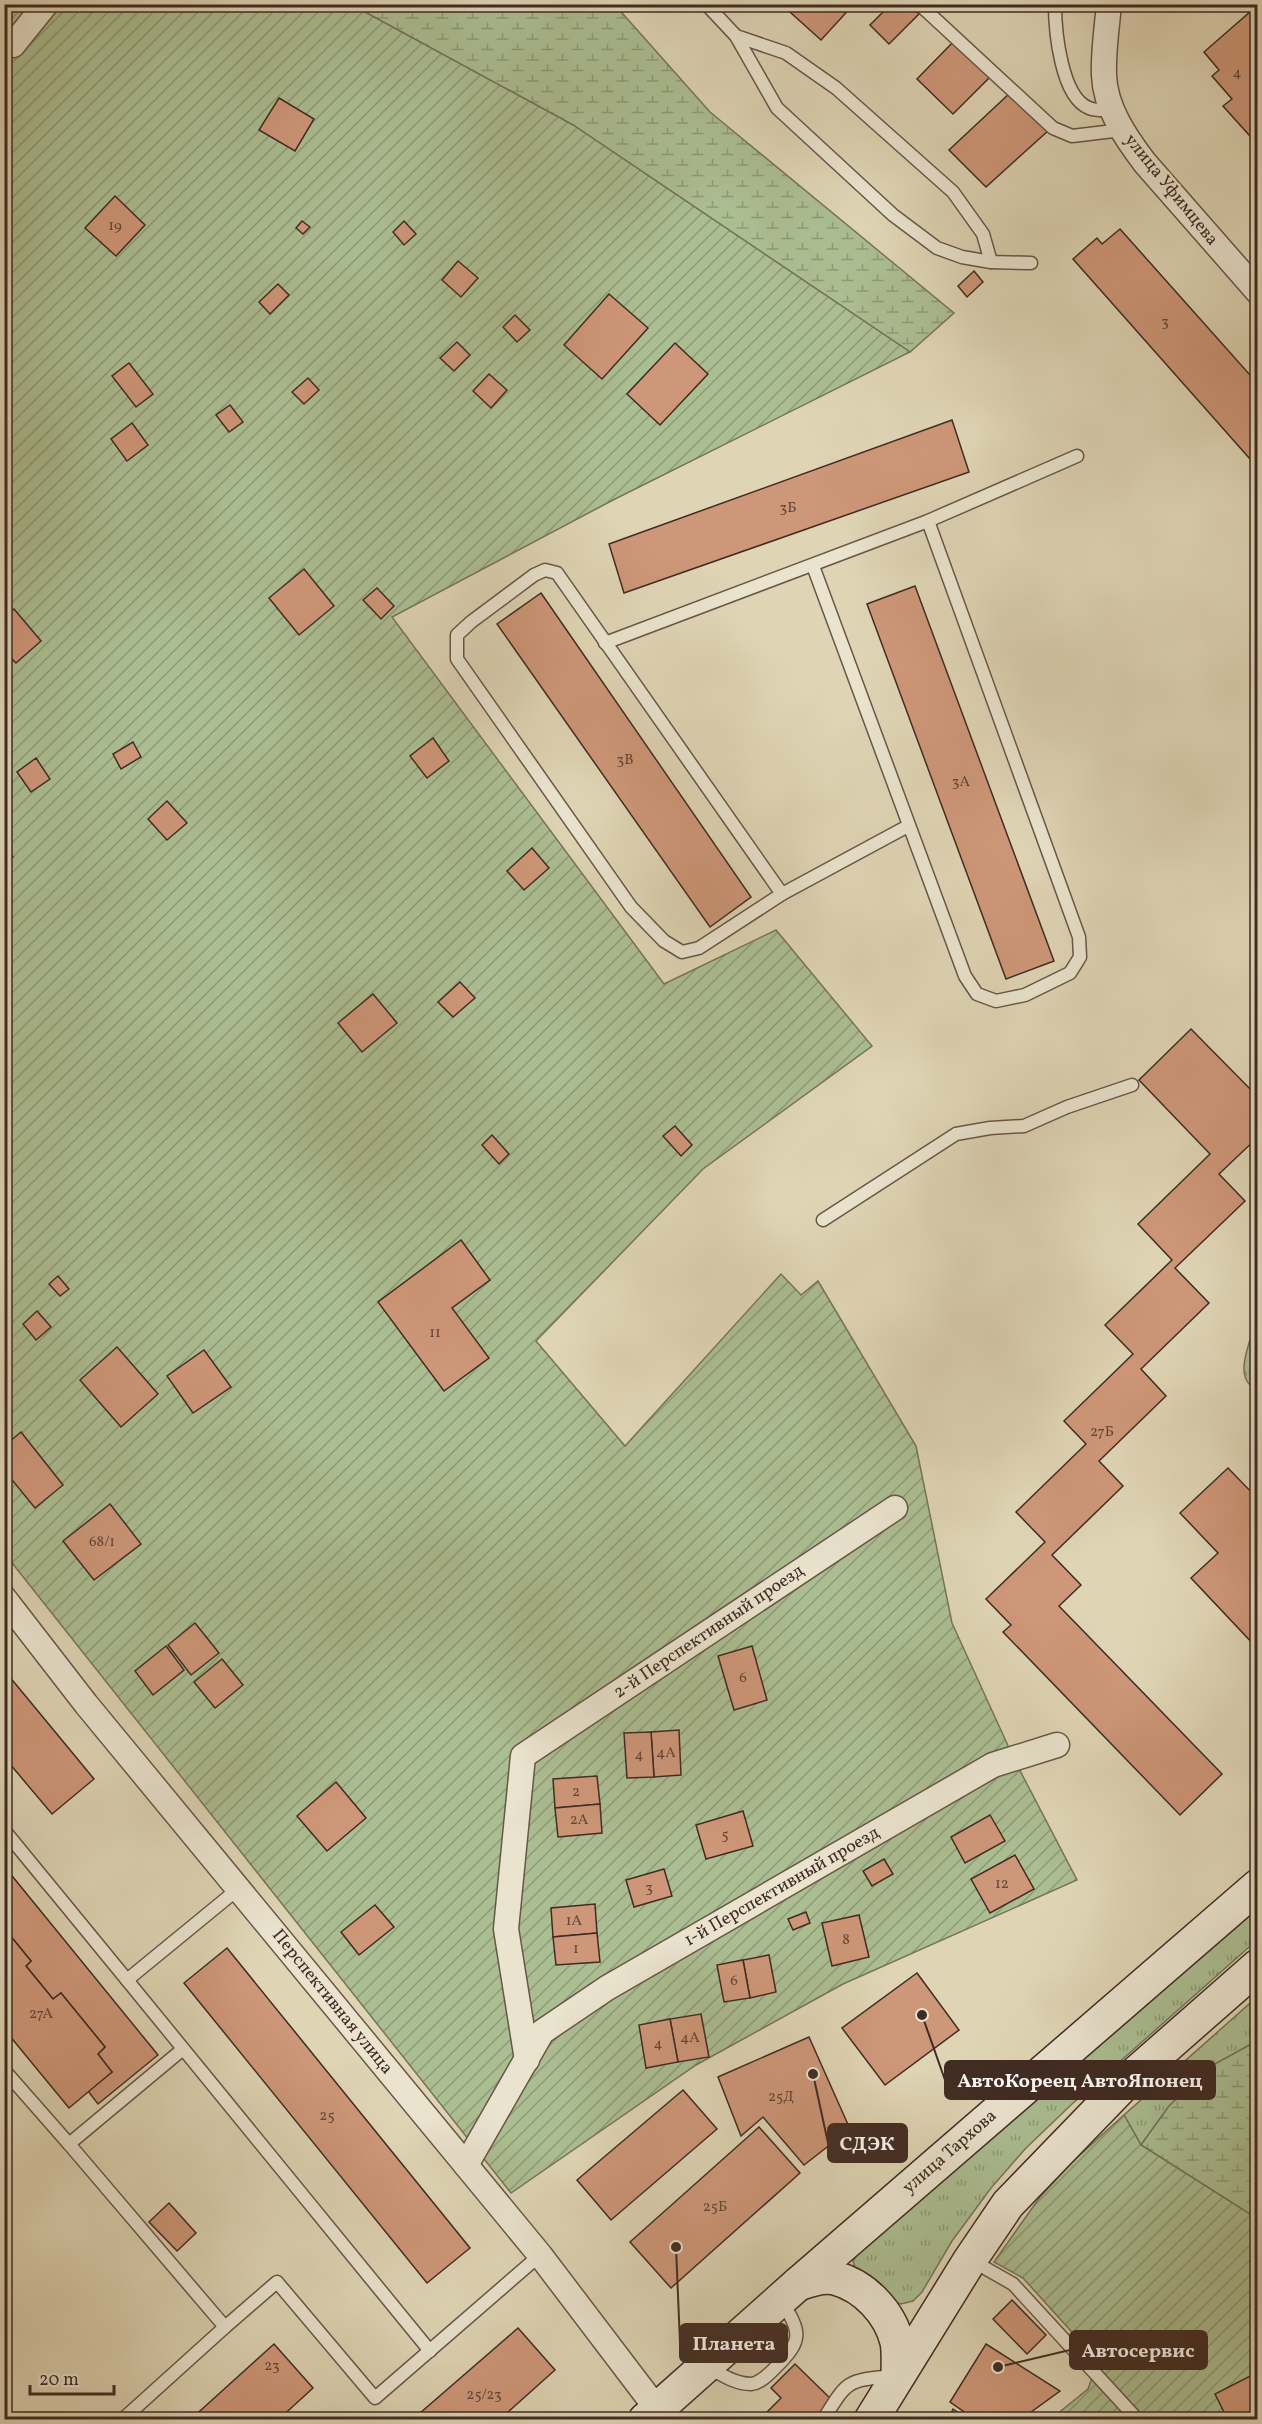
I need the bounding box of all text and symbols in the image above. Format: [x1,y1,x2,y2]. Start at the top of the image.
house number: 4 [1233,63,1242,84]
street label: улица Уфимцева [1118,129,1224,251]
house number: 19 [108,216,122,237]
house number: 3 [1161,312,1169,333]
house number: 3Б [780,498,796,519]
house number: 3В [616,750,634,771]
house number: 3А [952,772,971,793]
house number: 11 [429,1323,441,1344]
house number: 27Б [1090,1422,1114,1443]
house number: 68/1 [89,1532,115,1553]
street label: 2-й Перспективный проезд [609,1559,809,1705]
house number: 6 [739,1668,747,1689]
house number: 4А [656,1743,676,1764]
house number: 4 [635,1745,644,1766]
house number: 2 [572,1782,580,1803]
house number: 2А [570,1810,589,1831]
street label: 1-й Перспективный проезд [680,1821,884,1953]
house number: 5 [721,1825,729,1846]
house number: 12 [995,1874,1009,1895]
house number: 3 [645,1878,653,1899]
house number: 1А [566,1911,583,1932]
street label: Перспективная улица [266,1924,399,2080]
house number: 8 [842,1930,850,1951]
house number: 1 [573,1939,579,1960]
house number: 6 [730,1971,738,1992]
house number: 27А [29,2004,53,2025]
house number: 4А [680,2028,700,2049]
house number: 4 [654,2034,663,2055]
callout: АвтоКореец АвтоЯпонец [945,2061,1215,2099]
text: АвтоКореец АвтоЯпонец [957,2068,1203,2096]
house number: 25Д [768,2087,794,2108]
street label: улица Тархова [897,2104,1003,2200]
house number: 25 [319,2106,335,2127]
callout: СДЭК [828,2124,907,2162]
text: СДЭК [839,2131,895,2159]
house number: 25Б [703,2197,727,2218]
callout: Планета [680,2324,787,2362]
text: Планета [693,2331,776,2359]
callout: Автосервис [1070,2331,1207,2369]
text: Автосервис [1081,2338,1195,2366]
house number: 23 [264,2356,280,2377]
scale bar [30,2358,114,2396]
text: 20 m [39,2368,79,2393]
house number: 25/23 [466,2385,502,2406]

